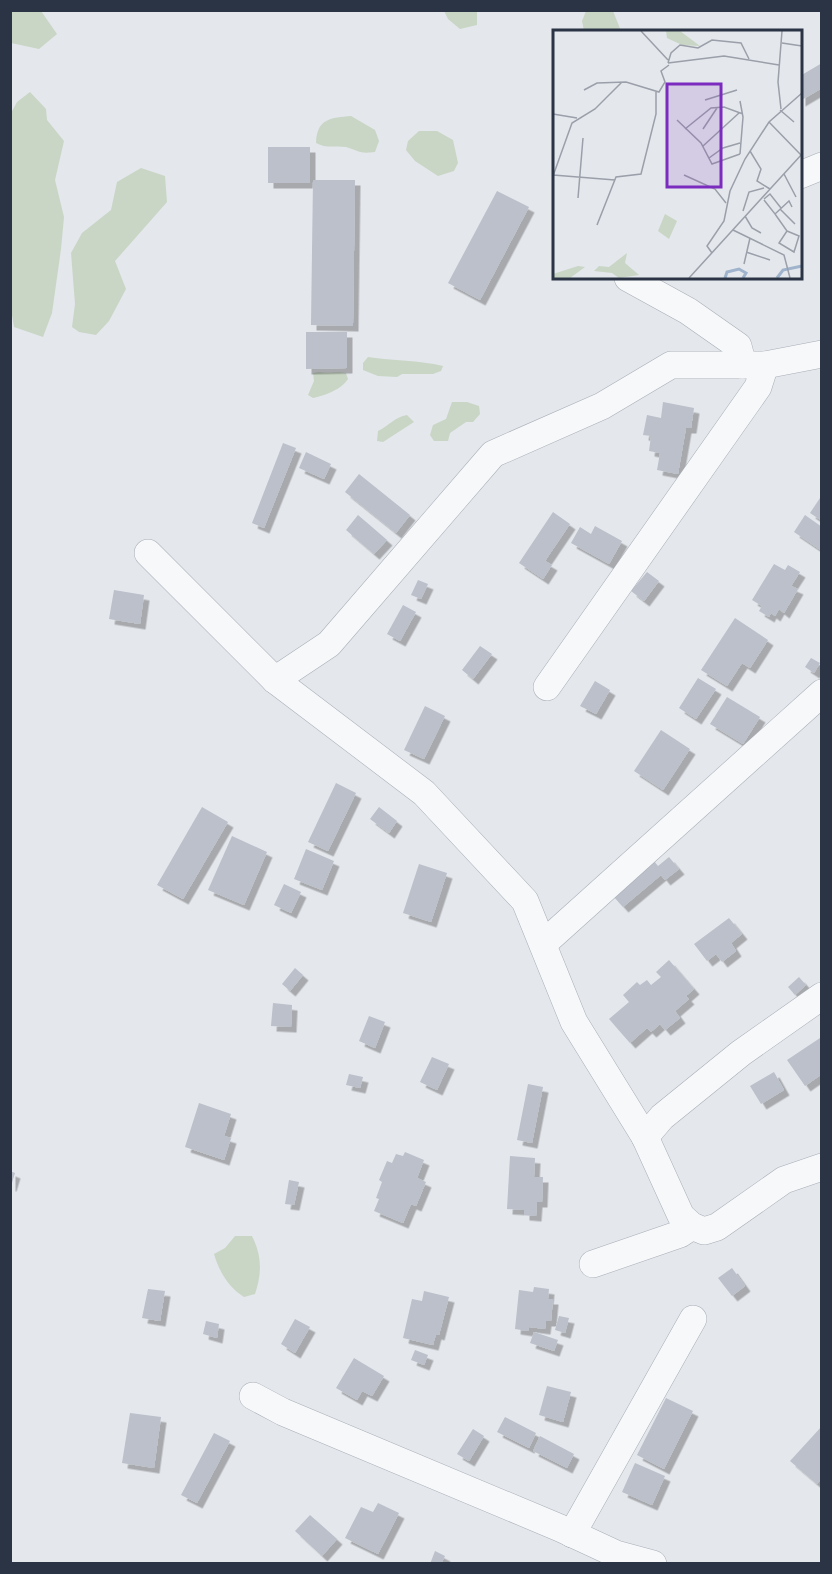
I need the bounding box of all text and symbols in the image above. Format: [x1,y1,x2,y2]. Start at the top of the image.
inset map [553,30,802,279]

